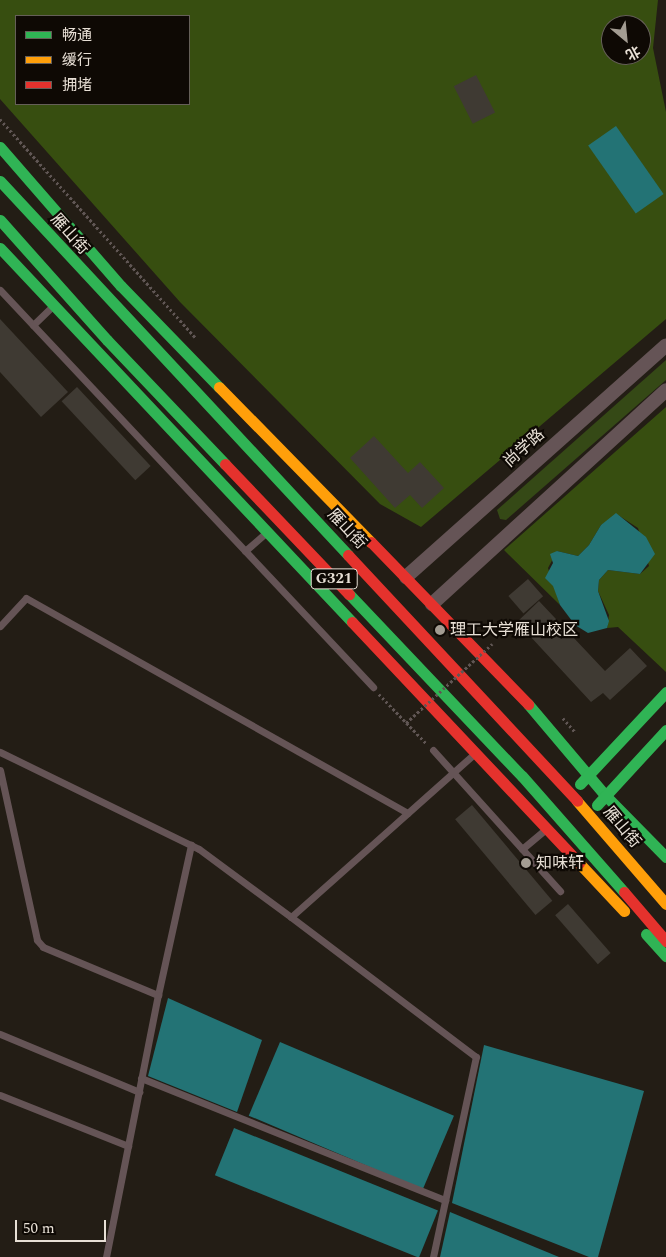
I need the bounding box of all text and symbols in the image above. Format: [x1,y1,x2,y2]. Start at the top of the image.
legend [15,15,190,105]
north arrow [601,15,651,65]
text: 畅通 [62,24,92,47]
text: 北 [622,40,644,65]
text: 缓行 [62,49,92,72]
text: 拥堵 [62,74,92,97]
street label: 雁山街 [47,210,93,258]
street label: 尚学路 [500,425,548,471]
street label: 雁山街 [324,505,370,553]
road number: G321 [310,566,358,592]
place label: 理工大学雁山校区 [450,620,578,640]
marker: 理工大学雁山校区 [434,624,446,636]
street label: 雁山街 [599,802,645,852]
place label: 知味轩 [536,853,584,873]
marker: 知味轩 [520,857,532,869]
scale bar [18,1210,109,1242]
text: 50 m [23,1217,55,1240]

